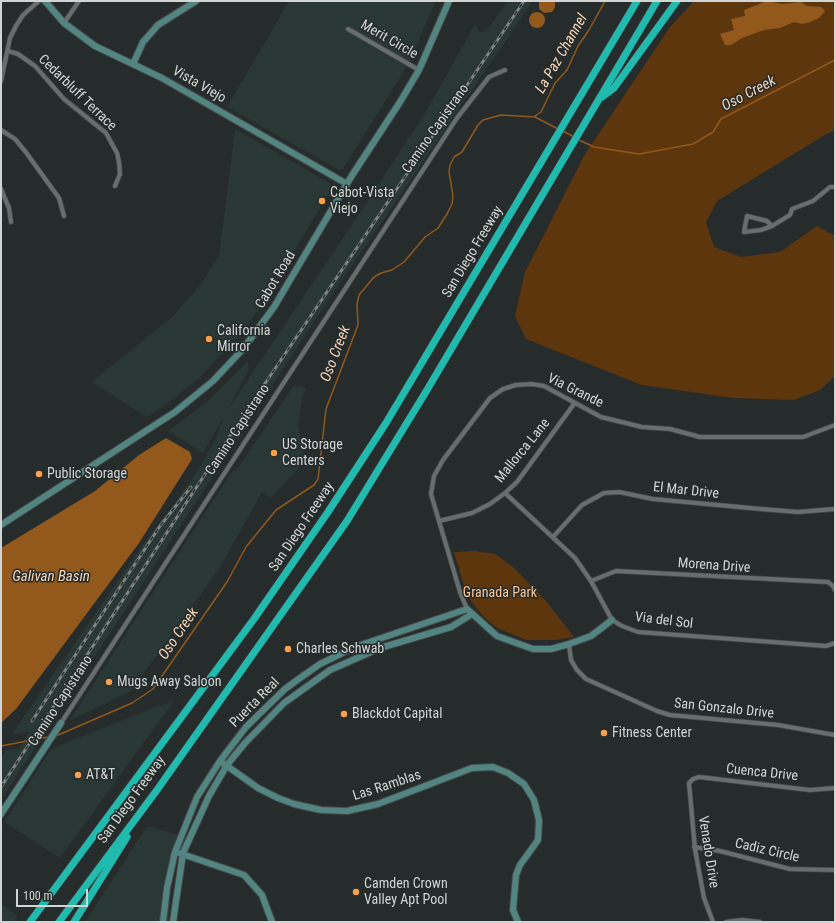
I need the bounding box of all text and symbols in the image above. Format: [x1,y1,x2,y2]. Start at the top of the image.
water label: La Paz Channel [532,11,592,97]
street label: Merit Circle [357,17,421,63]
street label: Cedarbluff Terrace [34,51,120,135]
street label: Vista Viejo [169,63,229,107]
water label: Oso Creek [719,72,779,116]
street label: Camino Capistrano [399,81,473,177]
place label: Cabot-Vista Viejo [330,185,394,218]
marker: Cabot-Vista Viejo [317,196,327,206]
street label: San Diego Freeway [439,203,507,301]
street label: Cabot Road [252,248,300,312]
place label: California Mirror [217,323,270,356]
water label: Oso Creek [317,323,355,385]
marker: California Mirror [204,334,214,344]
street label: Via Grande [544,370,606,412]
street label: Camino Capistrano [202,381,274,479]
street label: Mallorca Lane [492,415,554,487]
place label: US Storage Centers [282,437,343,470]
marker: US Storage Centers [269,448,279,458]
place label: Public Storage [47,466,127,482]
marker: Public Storage [34,469,44,479]
street label: San Diego Freeway [266,479,338,575]
street label: El Mar Drive [652,479,720,503]
street label: Morena Drive [677,555,751,577]
water label: Galivan Basin [12,568,90,586]
park label: Granada Park [463,585,537,601]
water label: Oso Creek [155,605,203,663]
street label: Via del Sol [634,609,694,633]
place label: Charles Schwab [296,641,384,657]
marker: Charles Schwab [283,644,293,654]
street label: Camino Capistrano [25,652,97,750]
place label: Mugs Away Saloon [117,674,221,690]
street label: Puerta Real [227,675,283,731]
marker: Mugs Away Saloon [104,677,114,687]
street label: San Gonzalo Drive [673,695,775,723]
place label: Blackdot Capital [352,706,442,722]
marker: Blackdot Capital [339,709,349,719]
place label: Fitness Center [612,725,692,741]
marker: Fitness Center [599,728,609,738]
street label: San Diego Freeway [95,753,169,847]
street label: Cuenca Drive [725,761,799,785]
place label: AT&T [86,767,115,783]
street label: Las Ramblas [351,767,423,805]
marker: AT&T [73,770,83,780]
street label: Venado Drive [694,815,722,889]
street label: Cadiz Circle [733,835,801,867]
place label: Camden Crown Valley Apt Pool [364,876,448,908]
scale bar [18,881,90,907]
marker: Camden Crown Valley Apt Pool [351,887,361,897]
text: 100 m [23,889,53,903]

